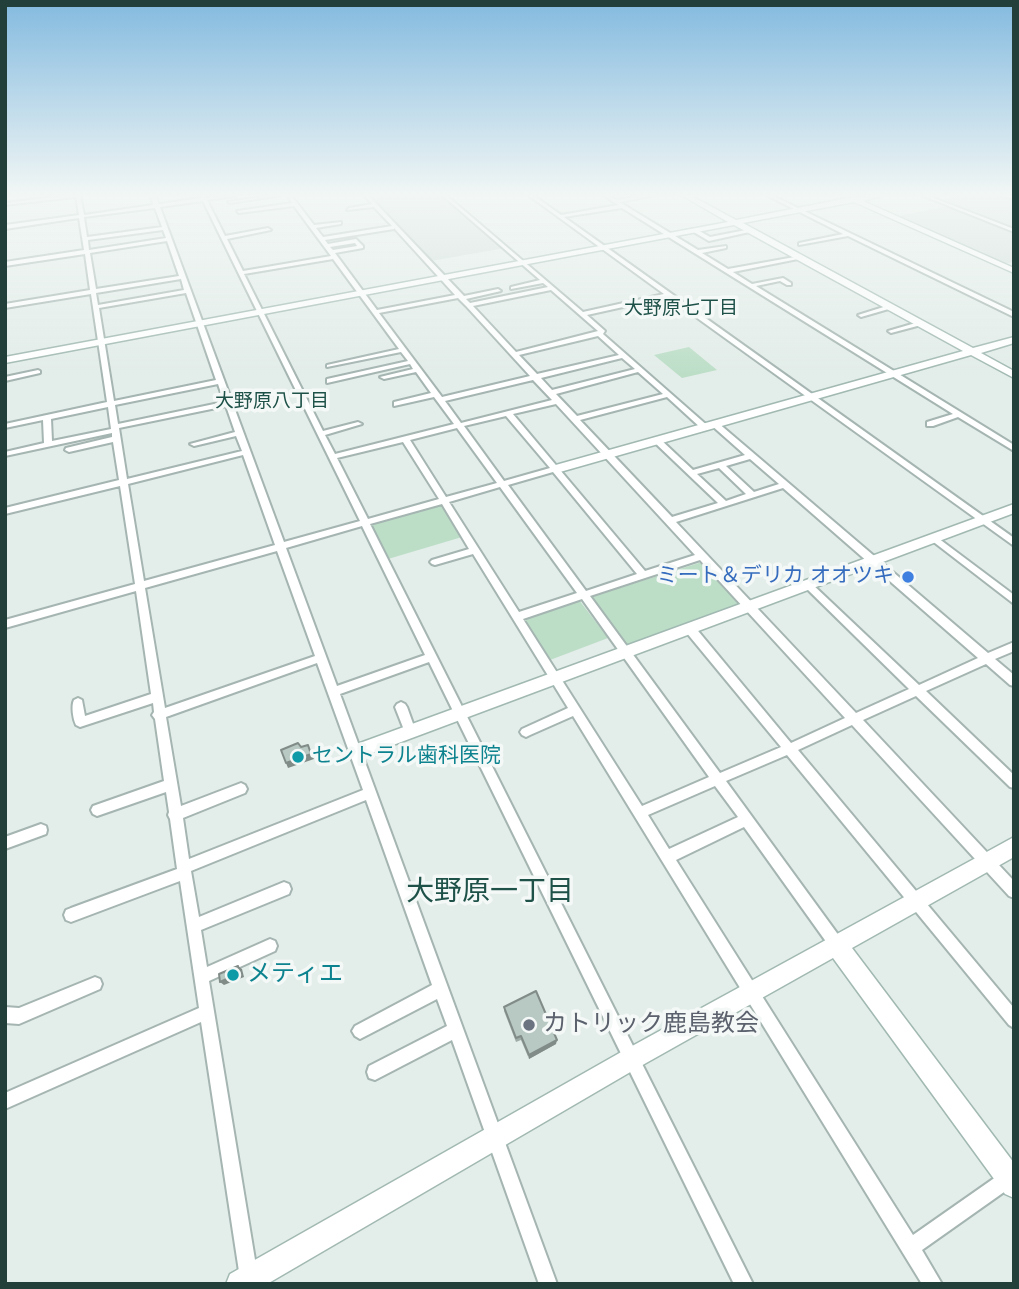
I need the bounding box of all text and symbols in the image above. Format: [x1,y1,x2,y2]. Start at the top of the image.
district label: 大野原七丁目 [624,298,738,320]
district label: 大野原八丁目 [215,391,329,413]
place label: ミート＆デリカ オオツキ [657,564,894,590]
marker: ミート＆デリカ オオツキ [900,569,916,585]
place label: セントラル歯科医院 [312,744,501,770]
marker: セントラル歯科医院 [290,749,306,765]
district label: 大野原一丁目 [406,876,574,910]
place label: メティエ [247,961,343,989]
marker: メティエ [225,967,241,983]
place label: カトリック鹿島教会 [543,1011,759,1039]
marker: カトリック鹿島教会 [521,1017,537,1033]

